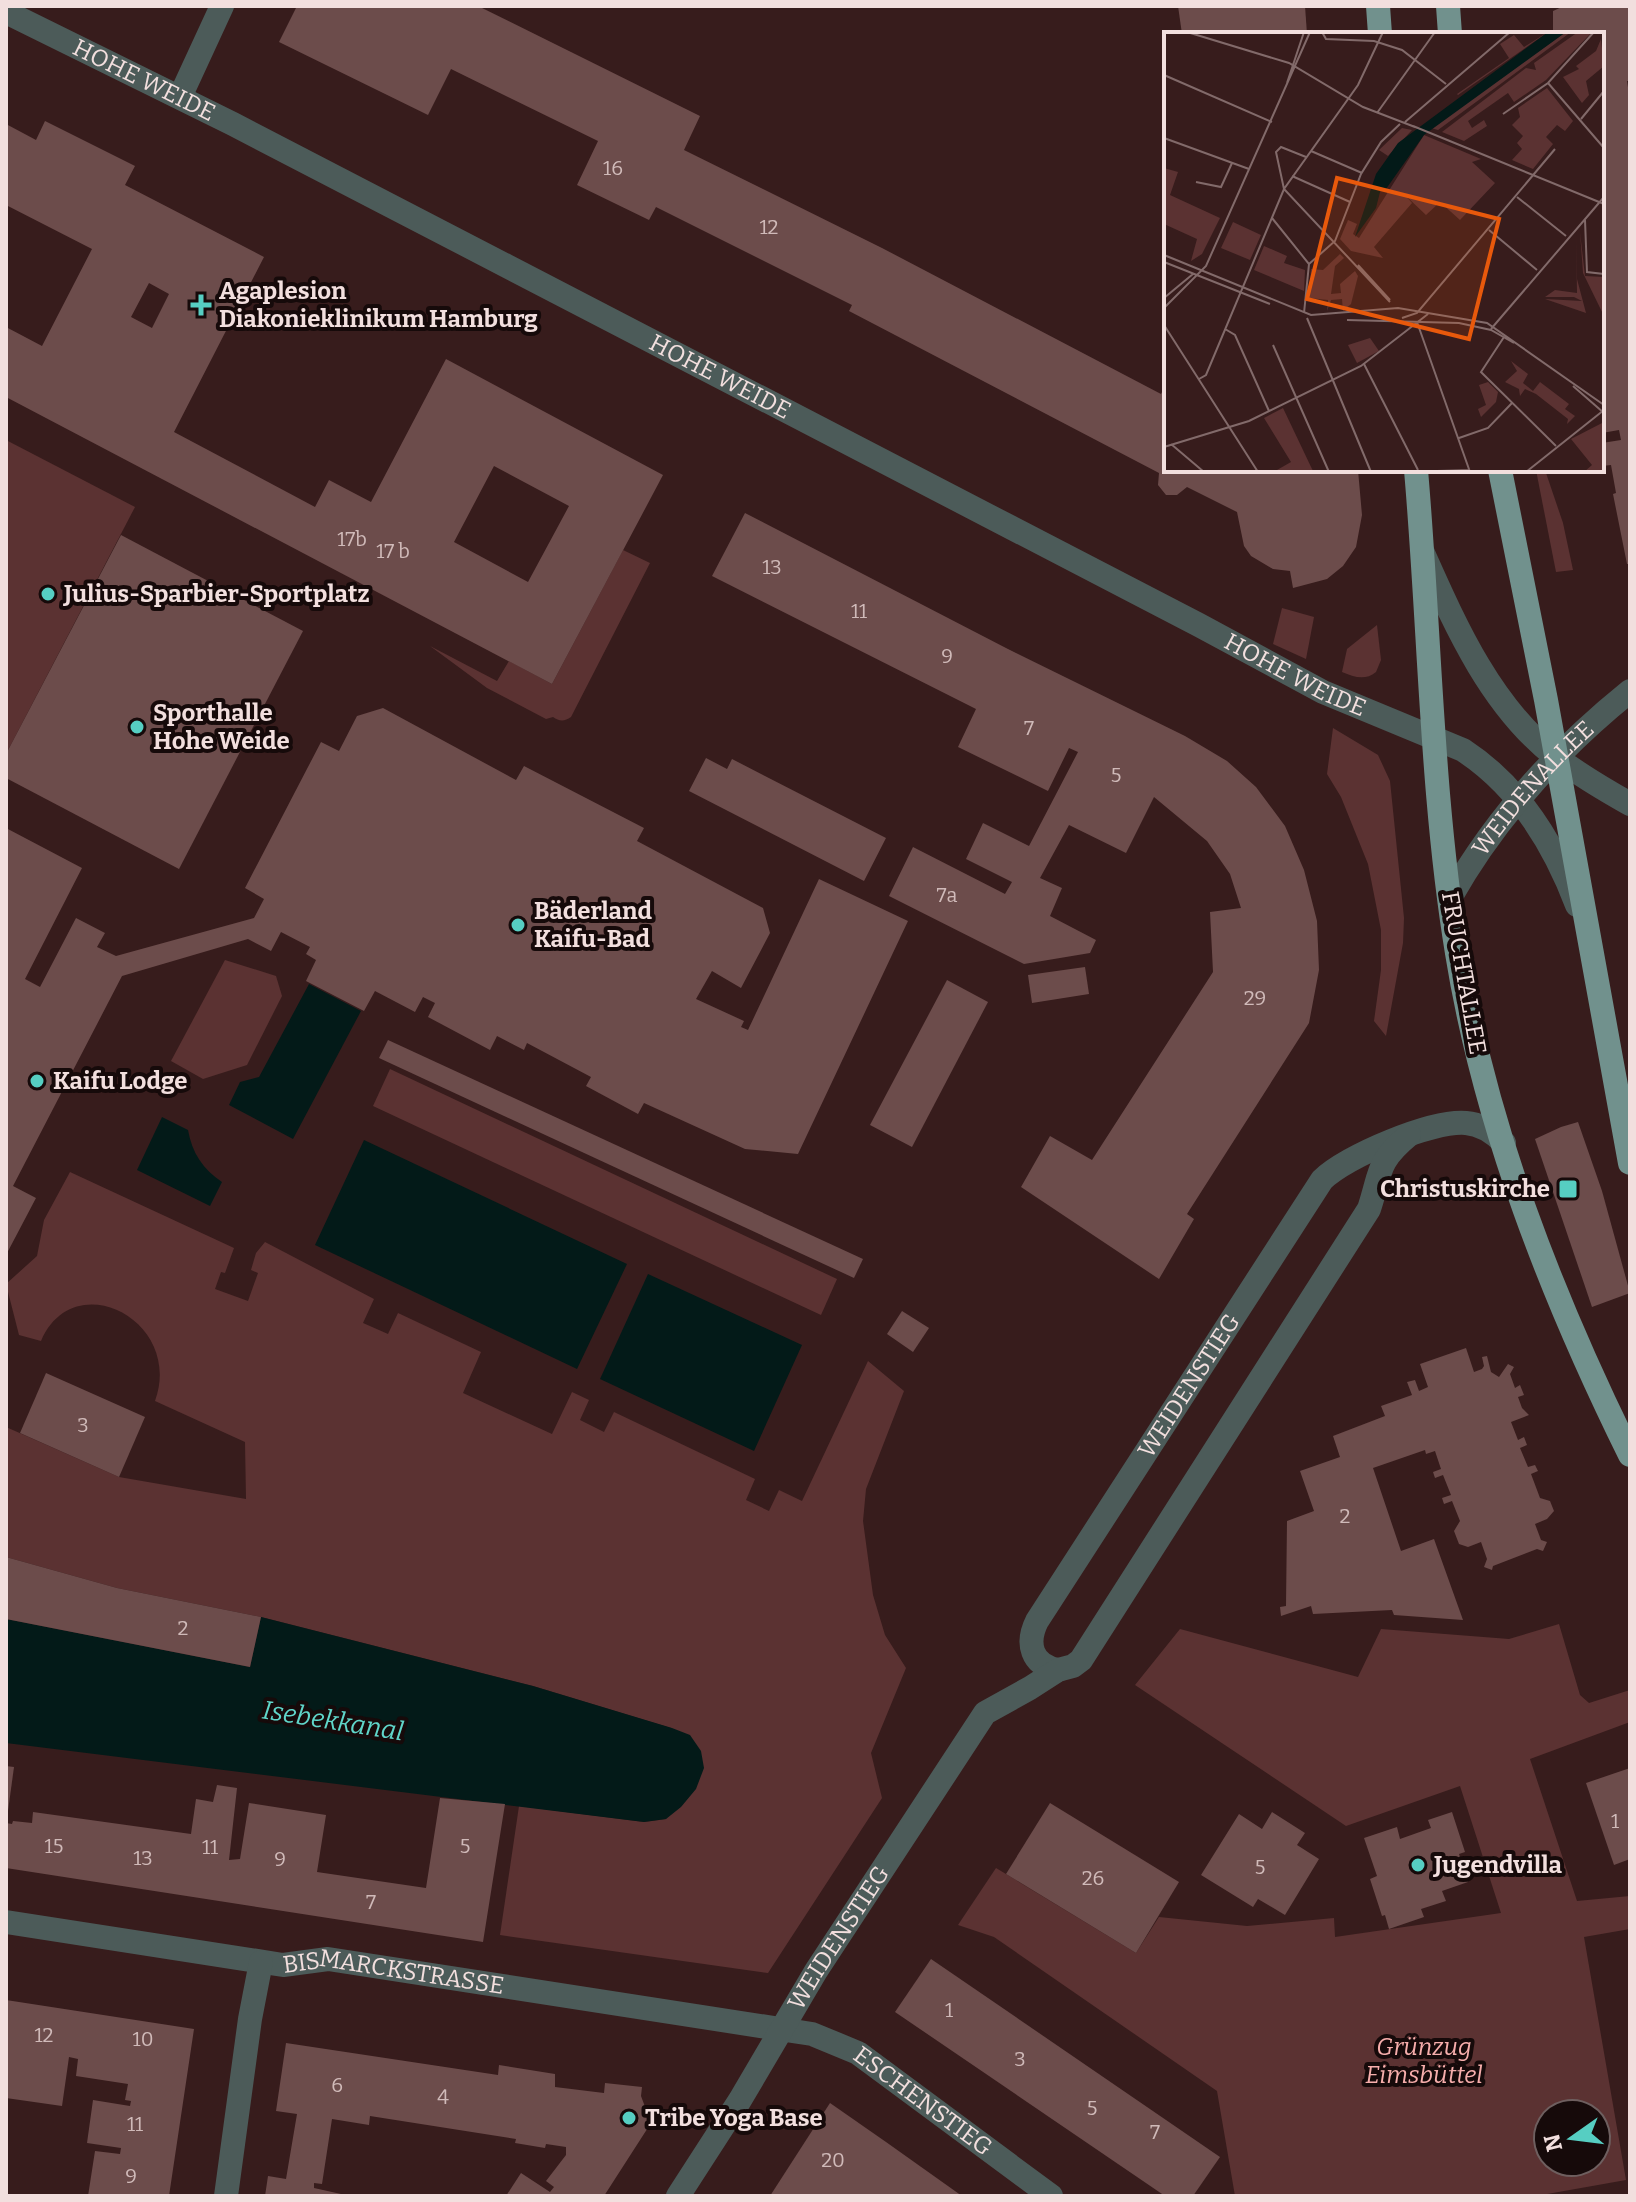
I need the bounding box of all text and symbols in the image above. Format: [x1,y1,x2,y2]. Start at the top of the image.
inset map [1164,32,1604,472]
street label: HOHE WEIDE [68,33,220,127]
house number: 16 [603,156,623,180]
house number: 12 [760,215,779,239]
place label: Agaplesion Diakonieklinikum Hamburg [219,277,538,333]
marker: Agaplesion Diakonieklinikum Hamburg [190,294,212,316]
street label: HOHE WEIDE [645,329,796,425]
house number: 17b [337,527,367,551]
house number: 17 b [376,539,410,563]
house number: 13 [762,555,782,579]
place label: Julius-Sparbier-Sportplatz [62,580,370,608]
marker: Julius-Sparbier-Sportplatz [39,585,57,603]
house number: 11 [851,599,867,623]
street label: HOHE WEIDE [1220,627,1370,722]
house number: 9 [941,644,953,668]
place label: Sporthalle Hohe Weide [153,699,290,755]
street label: WEIDENALLEE [1466,715,1599,861]
house number: 7 [1024,716,1034,740]
marker: Sporthalle Hohe Weide [128,718,146,736]
house number: 5 [1111,763,1121,787]
house number: 7a [937,883,958,907]
street label: FRUCHTALLEE [1436,889,1492,1057]
place label: Bäderland Kaifu-Bad [534,897,652,953]
marker: Bäderland Kaifu-Bad [509,916,527,934]
house number: 29 [1244,986,1266,1010]
place label: Kaifu Lodge [53,1067,187,1095]
marker: Kaifu Lodge [28,1072,46,1090]
place label: Christuskirche [1380,1175,1550,1203]
marker: Christuskirche [1557,1178,1579,1200]
street label: WEIDENSTIEG [1132,1309,1246,1463]
house number: 3 [77,1413,89,1437]
house number: 2 [1340,1504,1350,1528]
house number: 2 [178,1616,188,1640]
water label: Isebekkanal [260,1695,406,1747]
house number: 1 [1611,1809,1619,1833]
house number: 15 [45,1834,63,1858]
house number: 5 [460,1834,470,1858]
house number: 11 [202,1835,218,1859]
house number: 13 [133,1846,153,1870]
house number: 9 [274,1847,286,1871]
place label: Jugendvilla [1432,1851,1563,1879]
house number: 5 [1255,1855,1265,1879]
marker: Jugendvilla [1409,1856,1427,1874]
street label: WEIDENSTIEG [782,1861,895,2015]
house number: 26 [1082,1866,1104,1890]
house number: 7 [366,1890,376,1914]
street label: BISMARCKSTRASSE [281,1944,506,2000]
house number: 1 [945,1998,953,2022]
house number: 12 [35,2023,54,2047]
house number: 10 [133,2027,153,2051]
park label: Grünzug Eimsbüttel [1365,2033,1483,2089]
street label: ESCHENSTIEG [848,2041,998,2161]
house number: 3 [1014,2047,1026,2071]
house number: 6 [331,2073,343,2097]
house number: 4 [437,2085,449,2109]
house number: 5 [1087,2096,1097,2120]
north arrow [1532,2098,1612,2178]
place label: Tribe Yoga Base [645,2104,823,2132]
marker: Tribe Yoga Base [620,2109,638,2127]
house number: 11 [127,2112,143,2136]
house number: 7 [1150,2120,1160,2144]
text: N [1538,2131,1568,2154]
house number: 20 [821,2148,845,2172]
house number: 9 [125,2164,137,2188]

